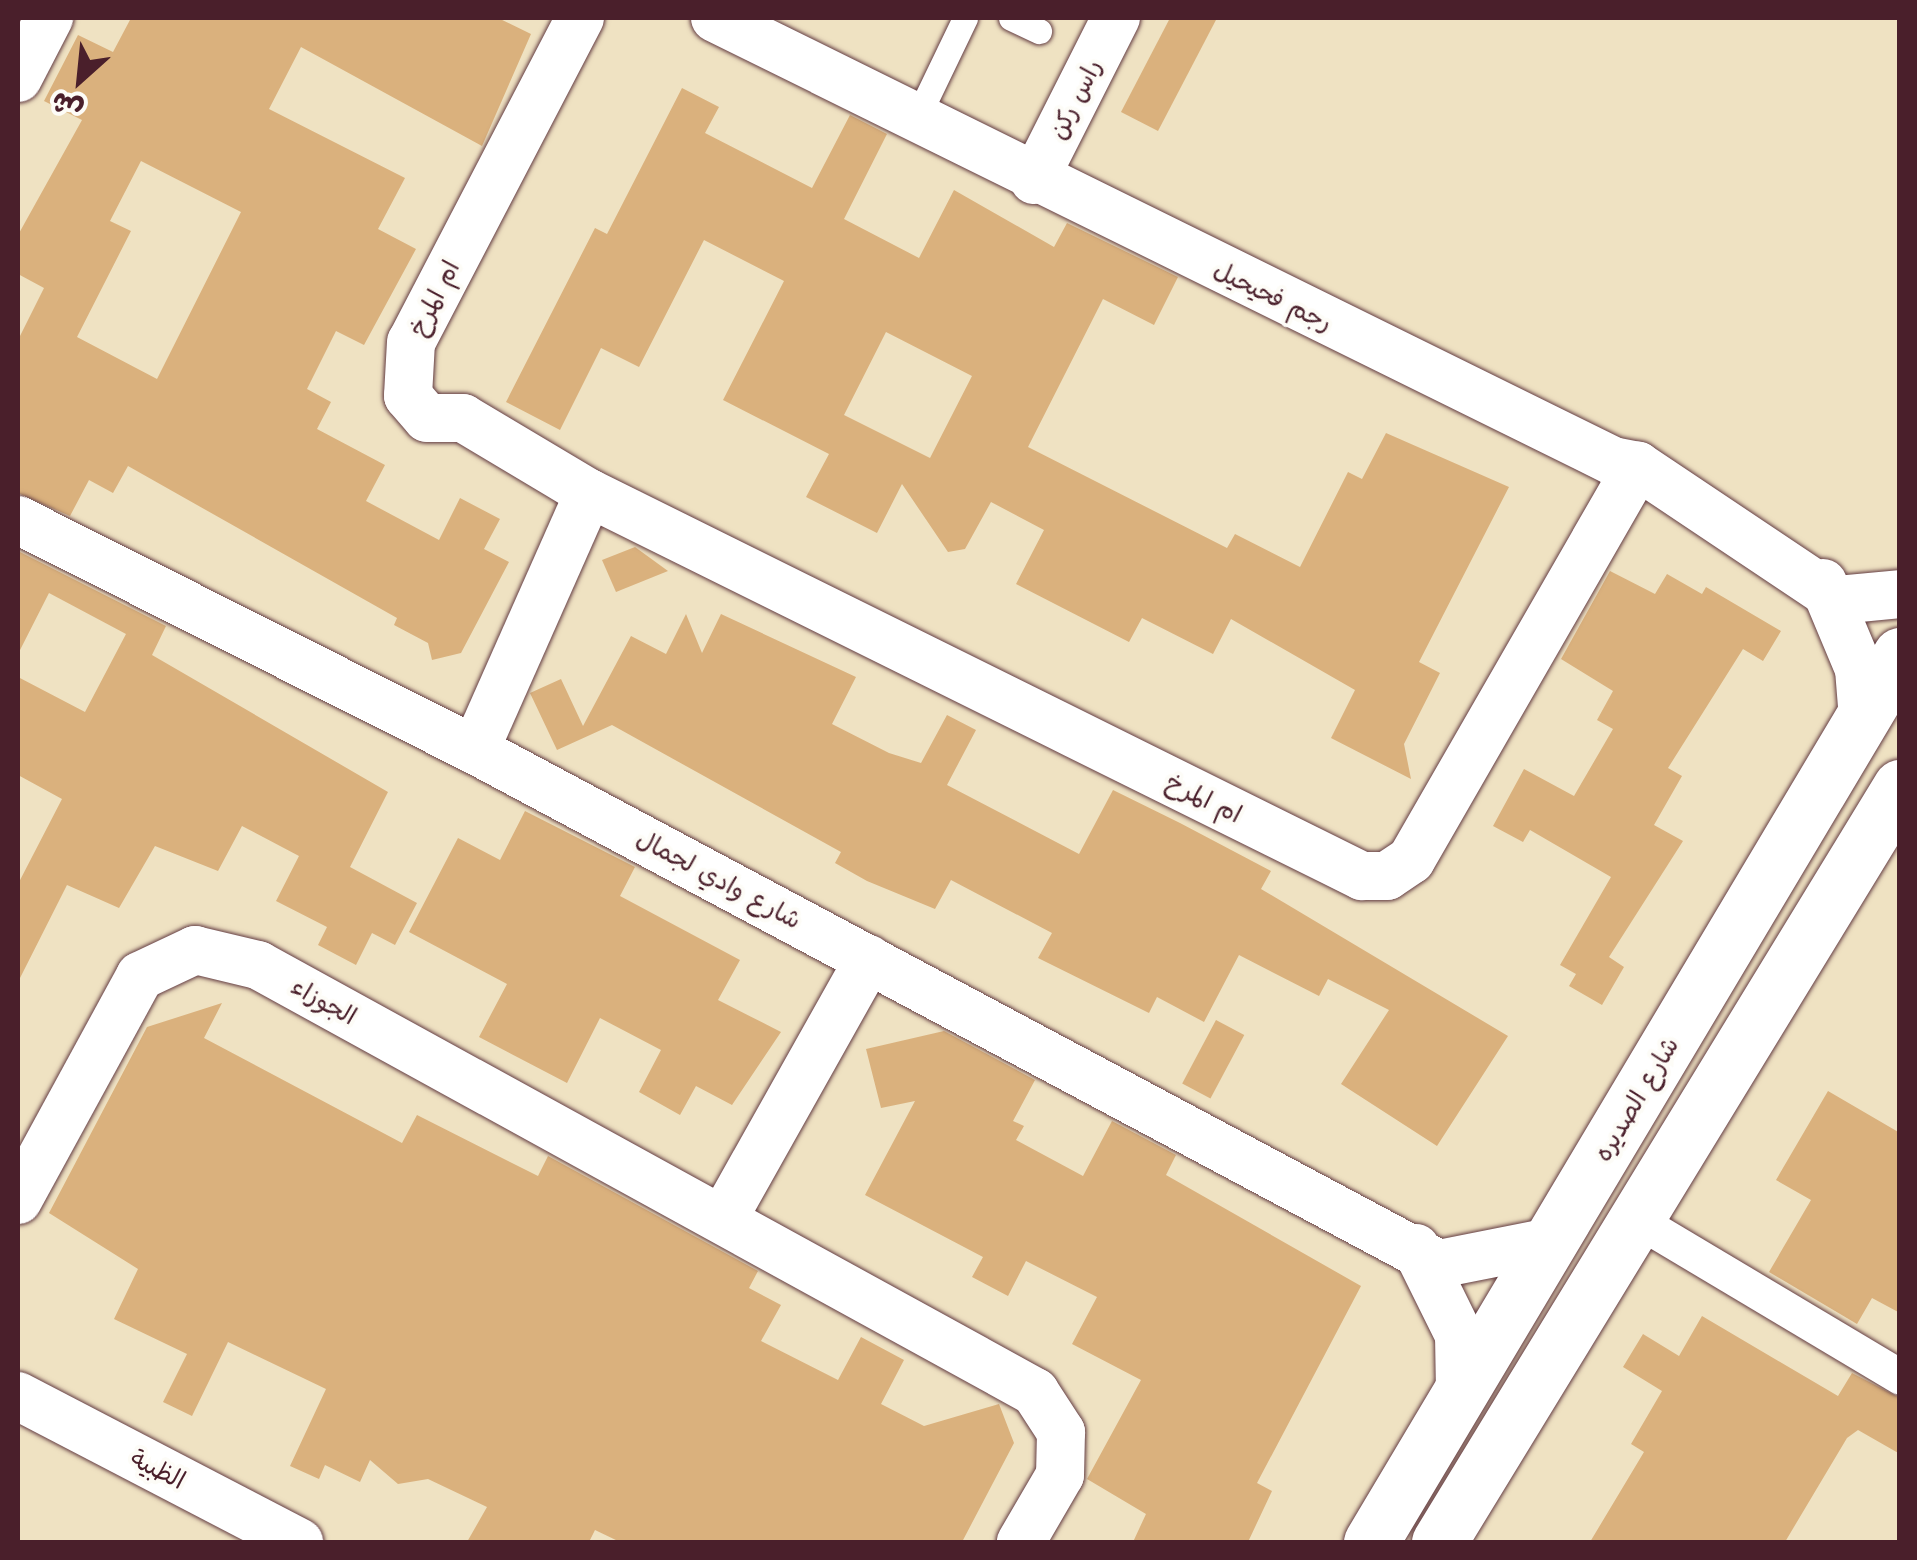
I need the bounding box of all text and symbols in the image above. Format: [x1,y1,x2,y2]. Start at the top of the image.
north arrow [30,30,130,130]
street label: راس ركن [1042,54,1108,144]
text: ش [44,83,89,131]
street label: رجم فحيحيل [1209,254,1337,338]
street label: ام المرخ [402,255,466,341]
street label: ام المرخ [1161,767,1247,829]
street label: شارع وادي لجمال [632,823,806,935]
street label: الجوزاء [286,971,362,1031]
street label: شارع الصديره [1587,1031,1685,1167]
street label: الظبية [126,1443,190,1495]

